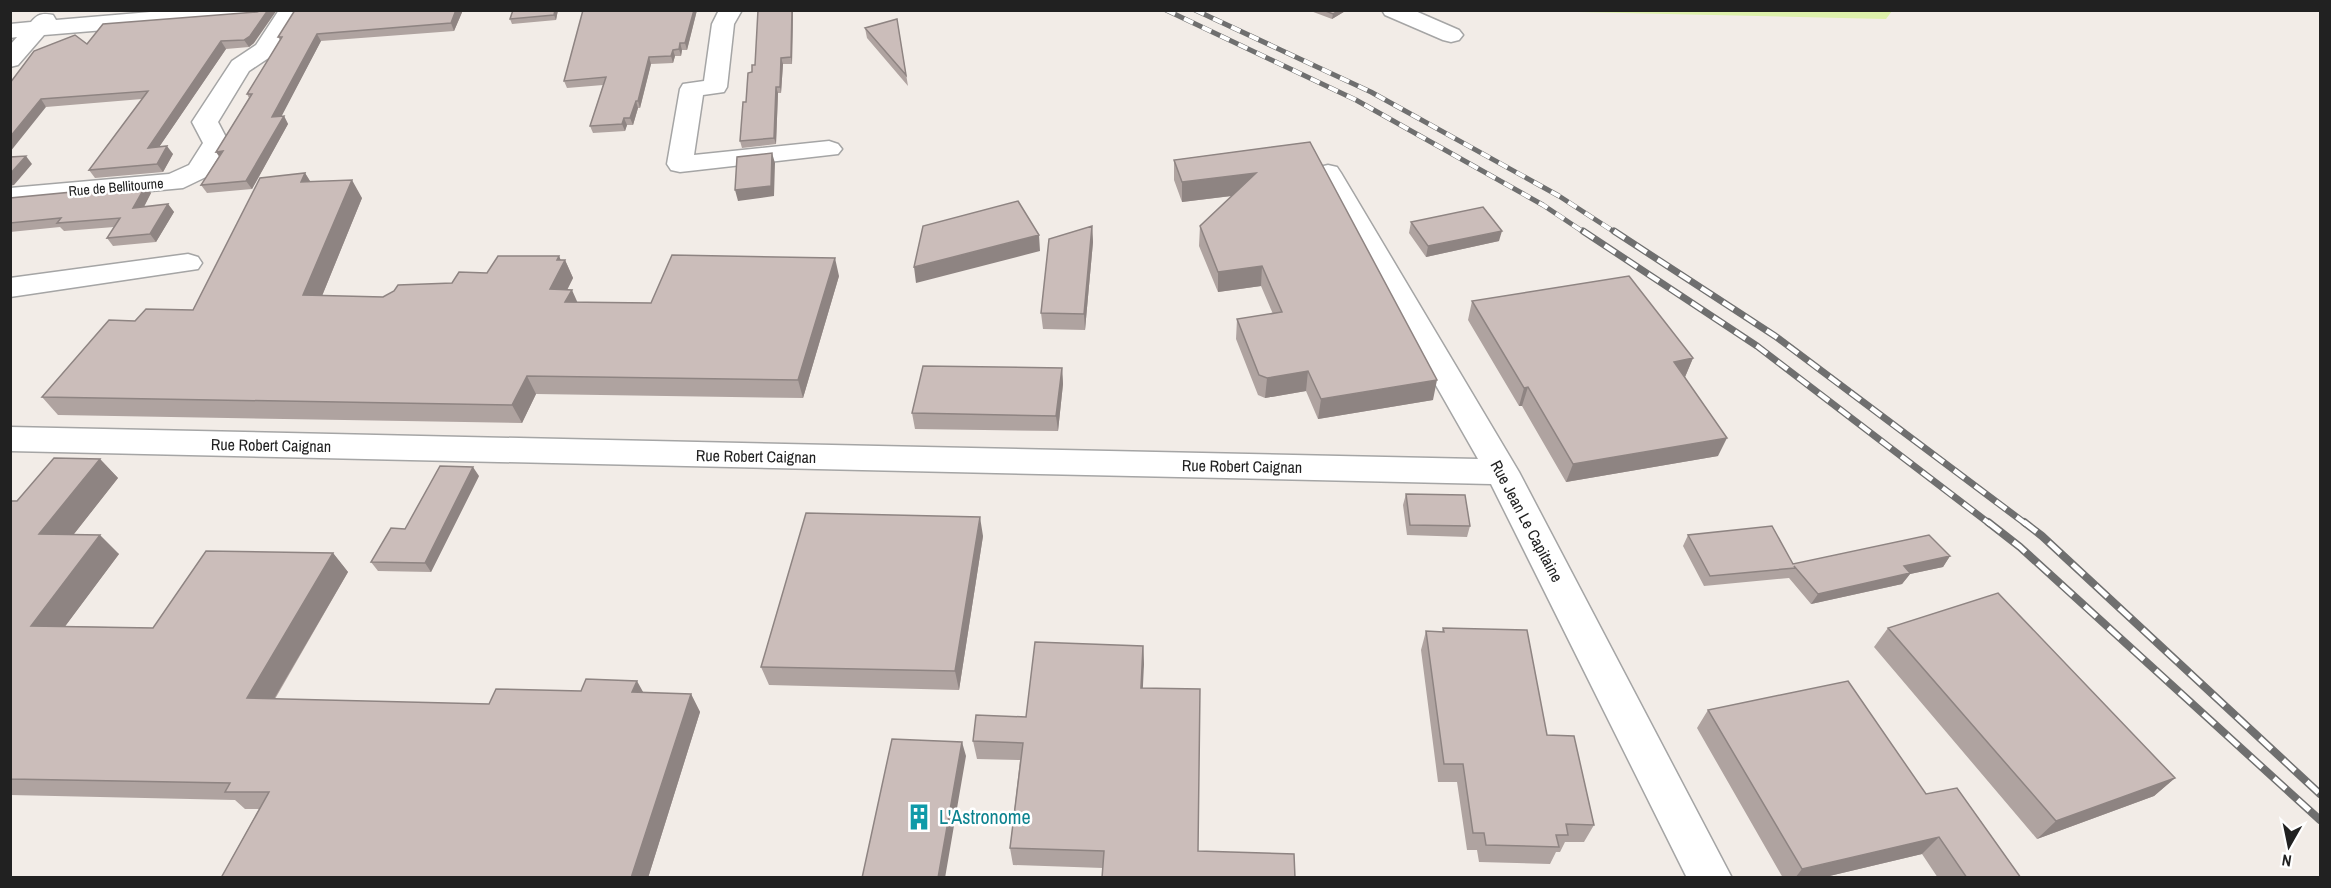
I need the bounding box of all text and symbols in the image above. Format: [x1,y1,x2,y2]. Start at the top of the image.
street label: Rue de Bellitourne [68,174,164,200]
street label: Rue Robert Caignan [211,433,331,457]
street label: Rue Robert Caignan [696,444,816,468]
street label: Rue Robert Caignan [1182,454,1302,478]
street label: Rue Jean Le Capitaine [1486,456,1568,586]
building icon: L'Astronome [904,802,934,832]
place label: L'Astronome [939,803,1031,830]
north arrow [2259,816,2319,876]
text: N [2280,849,2293,872]

